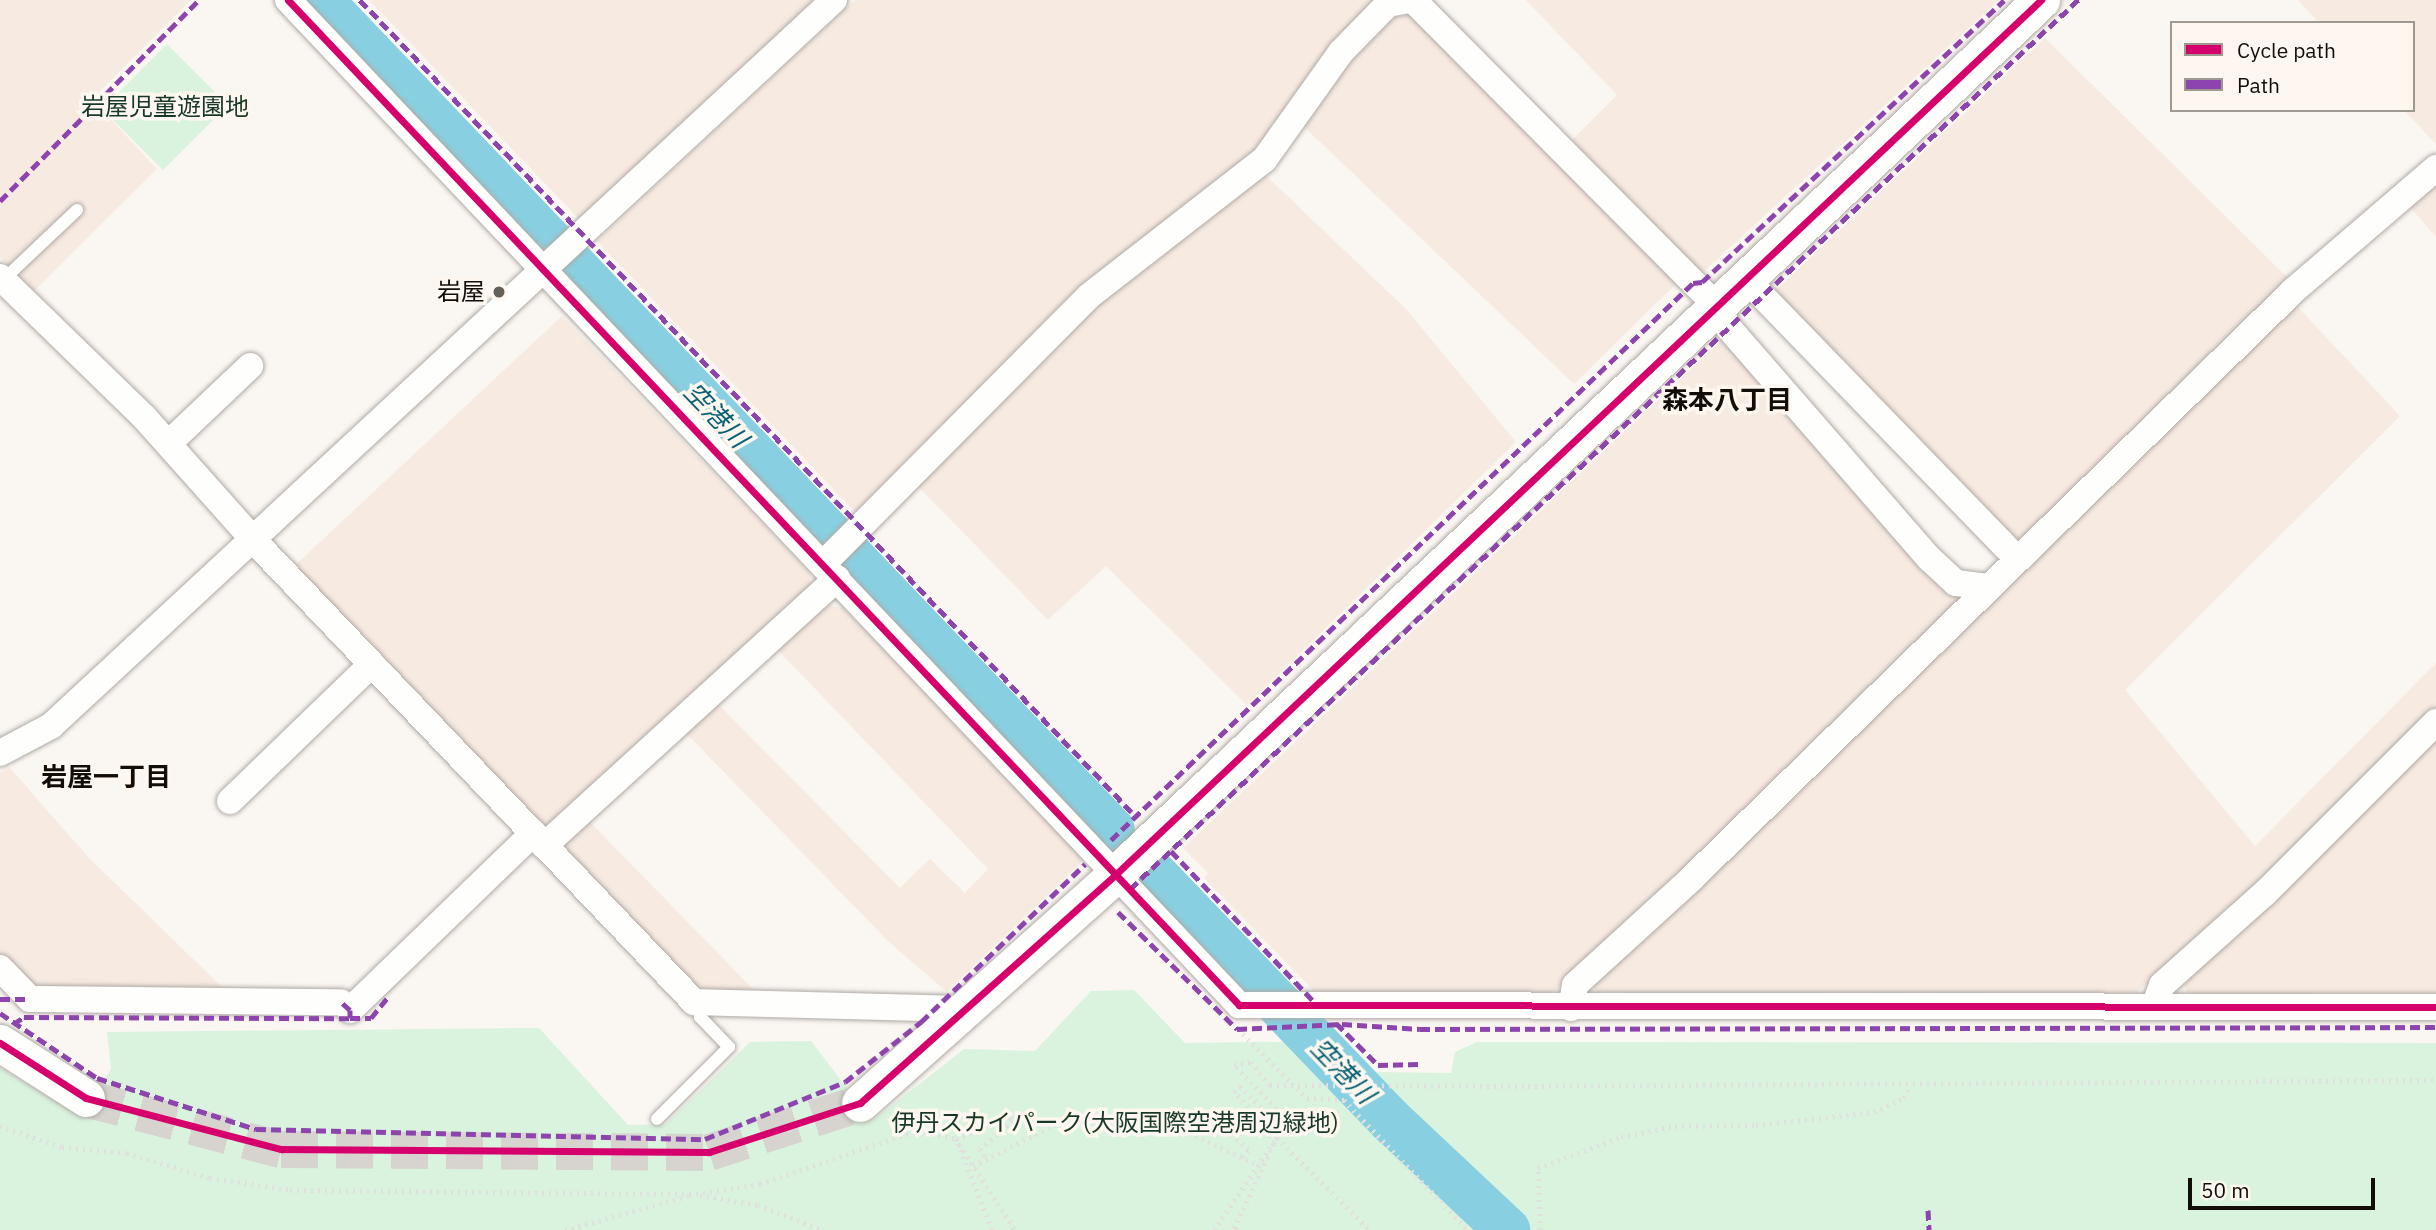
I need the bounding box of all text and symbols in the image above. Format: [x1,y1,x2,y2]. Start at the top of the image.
legend [2170,21,2415,112]
text: Cycle path [2237,36,2336,64]
text: Path [2237,71,2280,99]
park label: 岩屋児童遊園地 [81,93,249,121]
place label: 岩屋 [437,278,485,306]
marker: 岩屋 [491,284,507,300]
water label: 空港川 [678,376,754,454]
district label: 森本八丁目 [1662,384,1792,416]
district label: 岩屋一丁目 [41,761,171,793]
water label: 空港川 [1305,1032,1381,1110]
park label: 伊丹スカイパーク(大阪国際空港周辺緑地) [891,1109,1339,1137]
scale bar [2191,1164,2378,1208]
text: 50 m [2201,1176,2250,1204]

